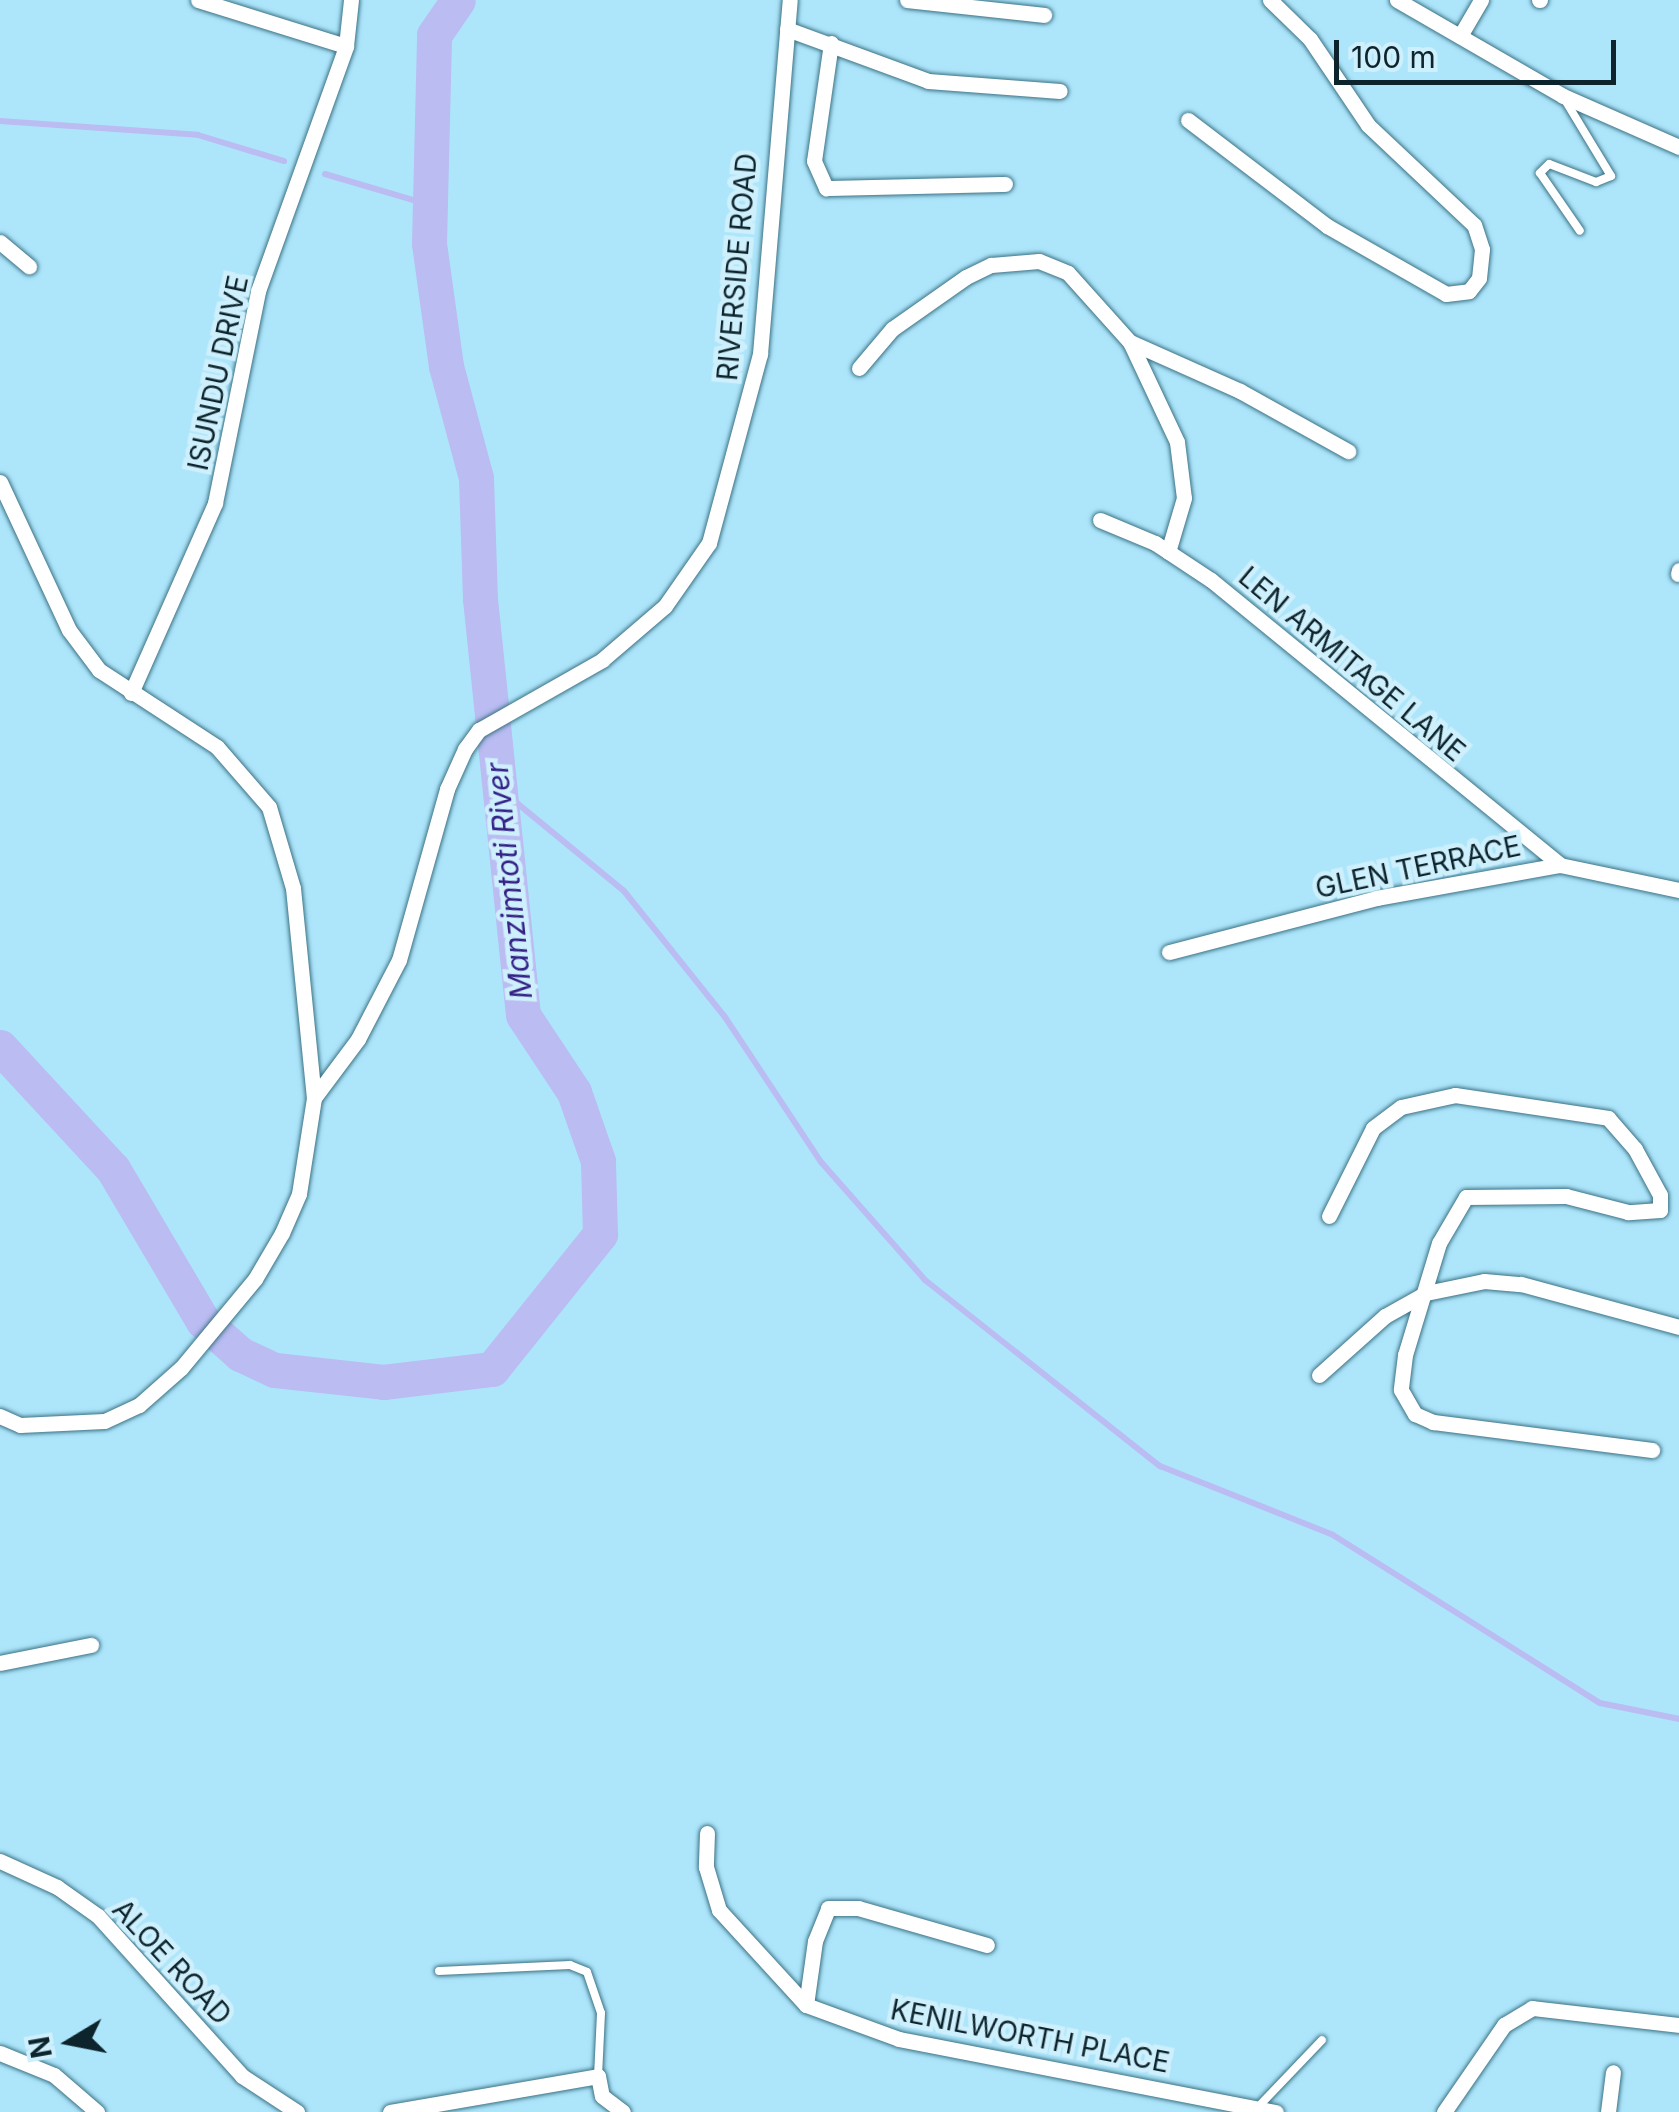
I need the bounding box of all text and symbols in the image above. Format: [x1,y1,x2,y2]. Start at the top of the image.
scale bar [1339,20,1622,82]
text: 100 m [1351,39,1436,75]
street label: RIVERSIDE ROAD [710,152,764,382]
street label: ISUNDU DRIVE [181,273,255,473]
street label: LEN ARMITAGE LANE [1232,560,1472,768]
water label: Manzimtoti River [479,761,539,1001]
street label: GLEN TERRACE [1312,829,1524,905]
street label: ALOE ROAD [106,1893,238,2031]
north arrow [20,1992,120,2092]
street label: KENILWORTH PLACE [888,1992,1172,2080]
text: N [22,2034,59,2061]

